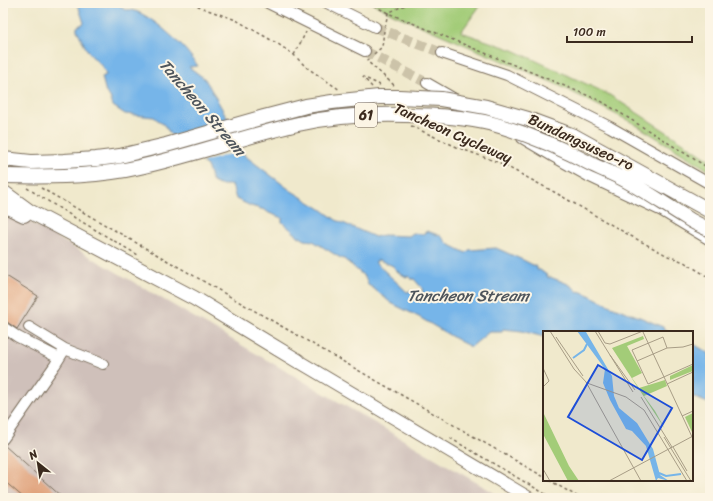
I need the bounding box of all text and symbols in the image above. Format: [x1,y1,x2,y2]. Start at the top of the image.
scale bar [567,18,692,44]
text: 100 m [573,21,606,43]
water label: Tancheon Stream [152,52,255,164]
street label: Tancheon Cycleway [390,95,517,171]
road number: 61 [355,103,377,127]
street label: Bundangsuseo-ro [524,106,639,178]
water label: Tancheon Stream [407,281,530,310]
inset map [543,331,693,481]
north arrow [18,443,58,483]
text: N [24,444,42,465]

